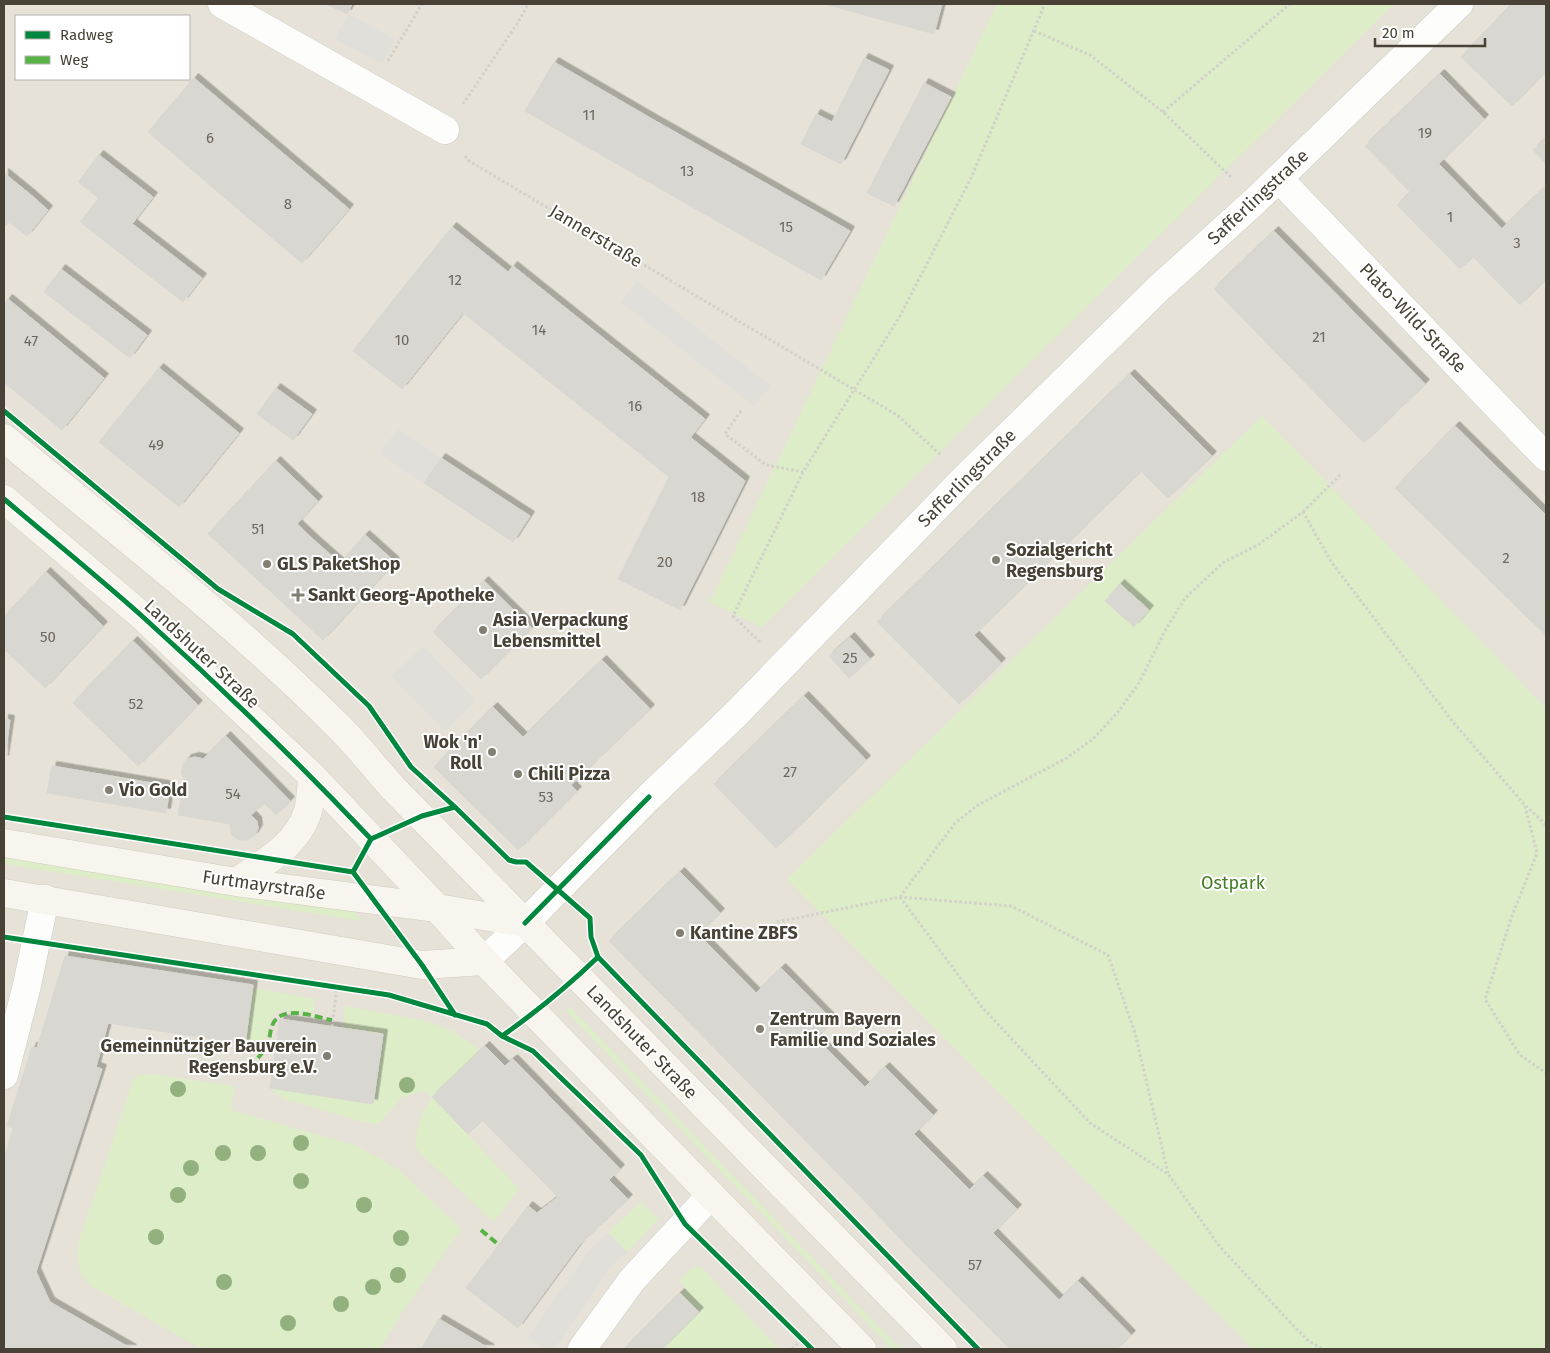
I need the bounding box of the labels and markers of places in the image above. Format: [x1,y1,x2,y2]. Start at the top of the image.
place label: Sozialgericht Regensburg [1006,539,1114,582]
place label: GLS PaketShop [277,553,401,575]
marker: Sozialgericht Regensburg [990,554,1002,566]
marker: GLS PaketShop [261,558,273,570]
place label: Sankt Georg-Apotheke [308,584,494,606]
marker: Sankt Georg-Apotheke [292,589,304,601]
place label: Asia Verpackung Lebensmittel [492,609,628,652]
marker: Asia Verpackung Lebensmittel [477,624,489,636]
place label: Wok 'n' Roll [423,731,483,774]
marker: Wok 'n' Roll [486,746,498,758]
place label: Chili Pizza [528,763,610,785]
marker: Chili Pizza [512,768,524,780]
place label: Vio Gold [118,779,187,801]
marker: Vio Gold [103,784,115,796]
place label: Kantine ZBFS [690,922,798,944]
marker: Kantine ZBFS [674,927,686,939]
place label: Zentrum Bayern Familie und Soziales [770,1008,936,1051]
marker: Zentrum Bayern Familie und Soziales [754,1023,766,1035]
place label: Gemeinnütziger Bauverein Regensburg e.V. [101,1035,317,1078]
marker: Gemeinnütziger Bauverein Regensburg e.V. [321,1050,333,1062]

